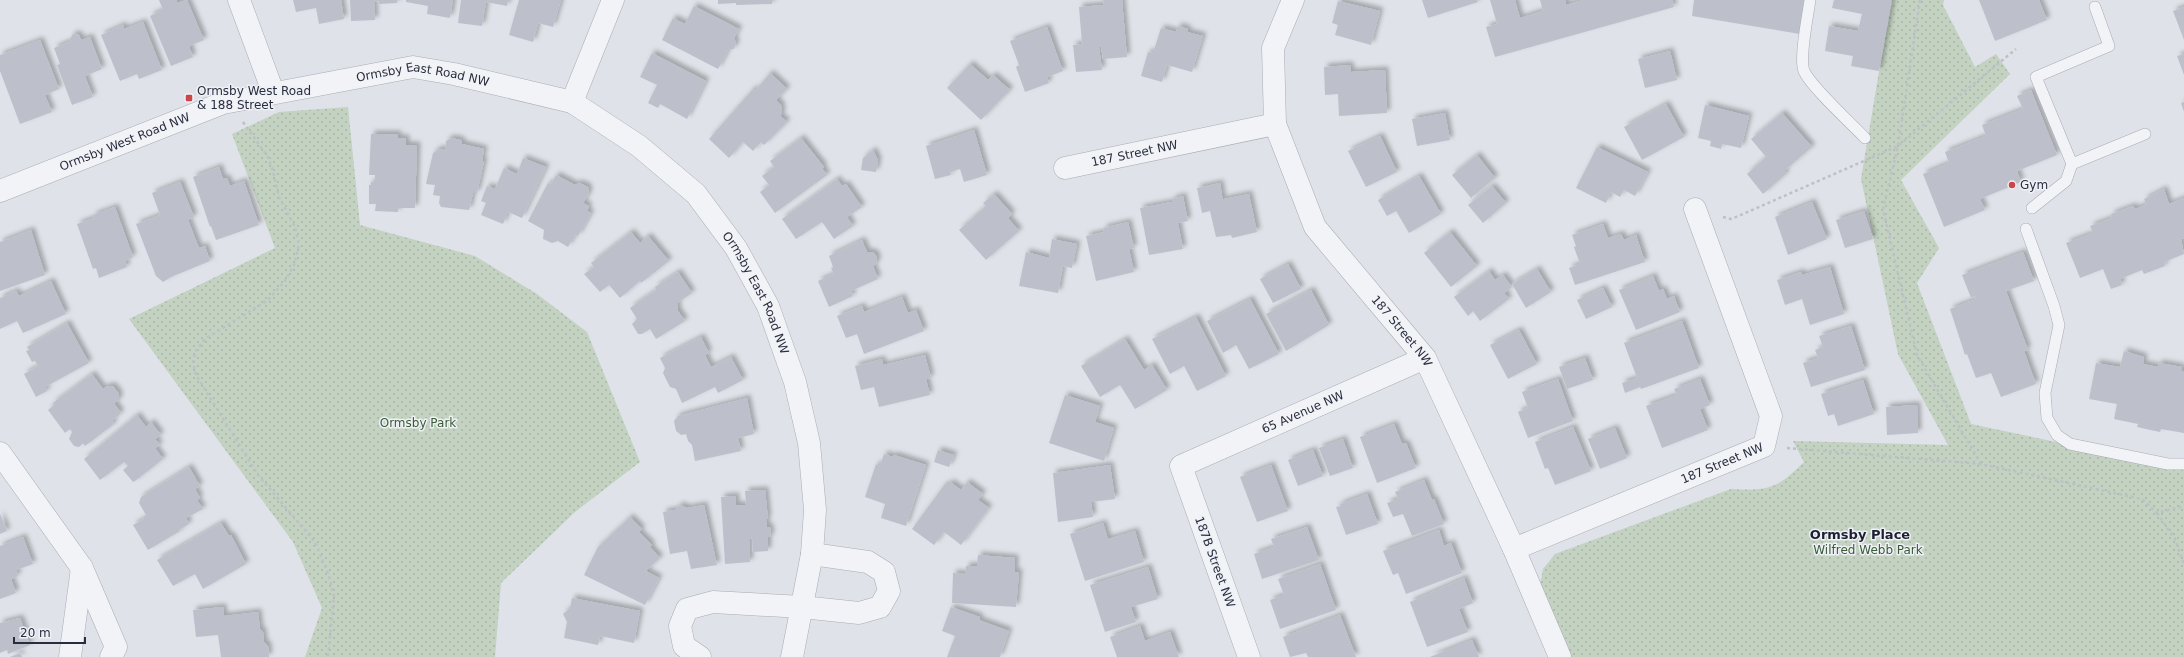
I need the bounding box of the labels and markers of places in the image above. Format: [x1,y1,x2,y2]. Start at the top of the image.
place label: Ormsby West Road & 188 Street [197,84,311,112]
marker: Ormsby West Road & 188 Street [184,93,194,103]
place label: Gym [2020,178,2048,192]
marker: Gym [2007,180,2017,190]

